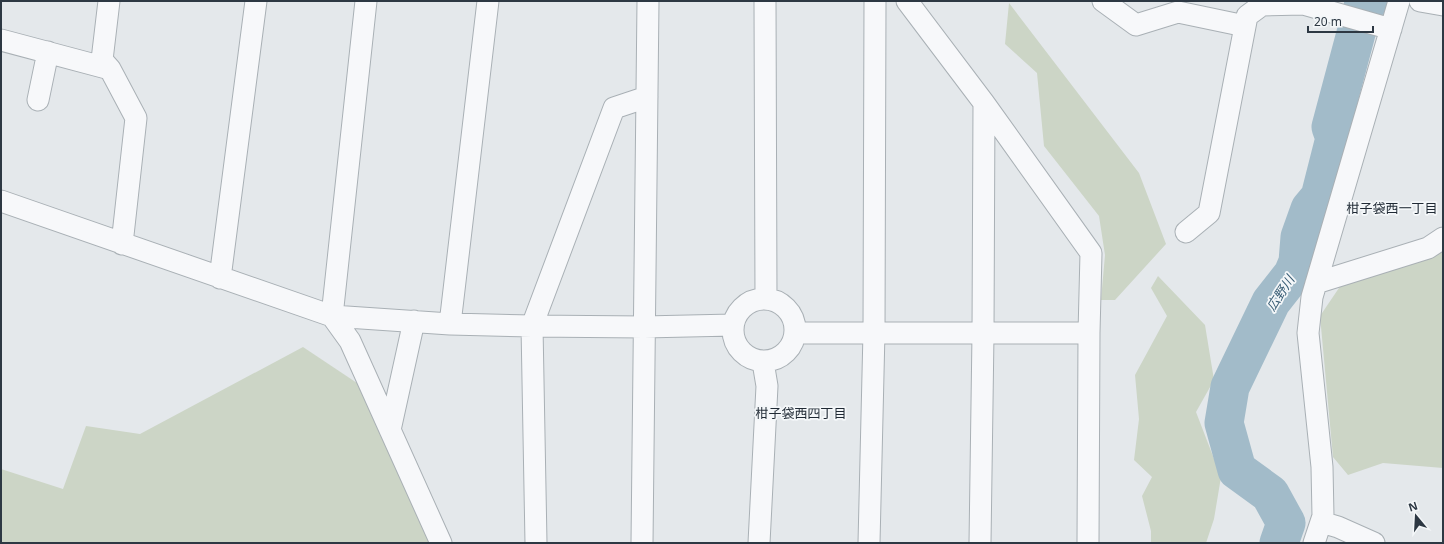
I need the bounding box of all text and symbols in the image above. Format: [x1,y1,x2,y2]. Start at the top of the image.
scale bar [1308,8,1373,34]
text: 20 m [1314,13,1342,30]
district label: 柑子袋西一丁目 [1346,199,1438,217]
water label: 広野川 [1262,270,1299,314]
district label: 柑子袋西四丁目 [755,404,847,422]
north arrow [1396,496,1436,536]
text: N [1406,497,1419,515]

